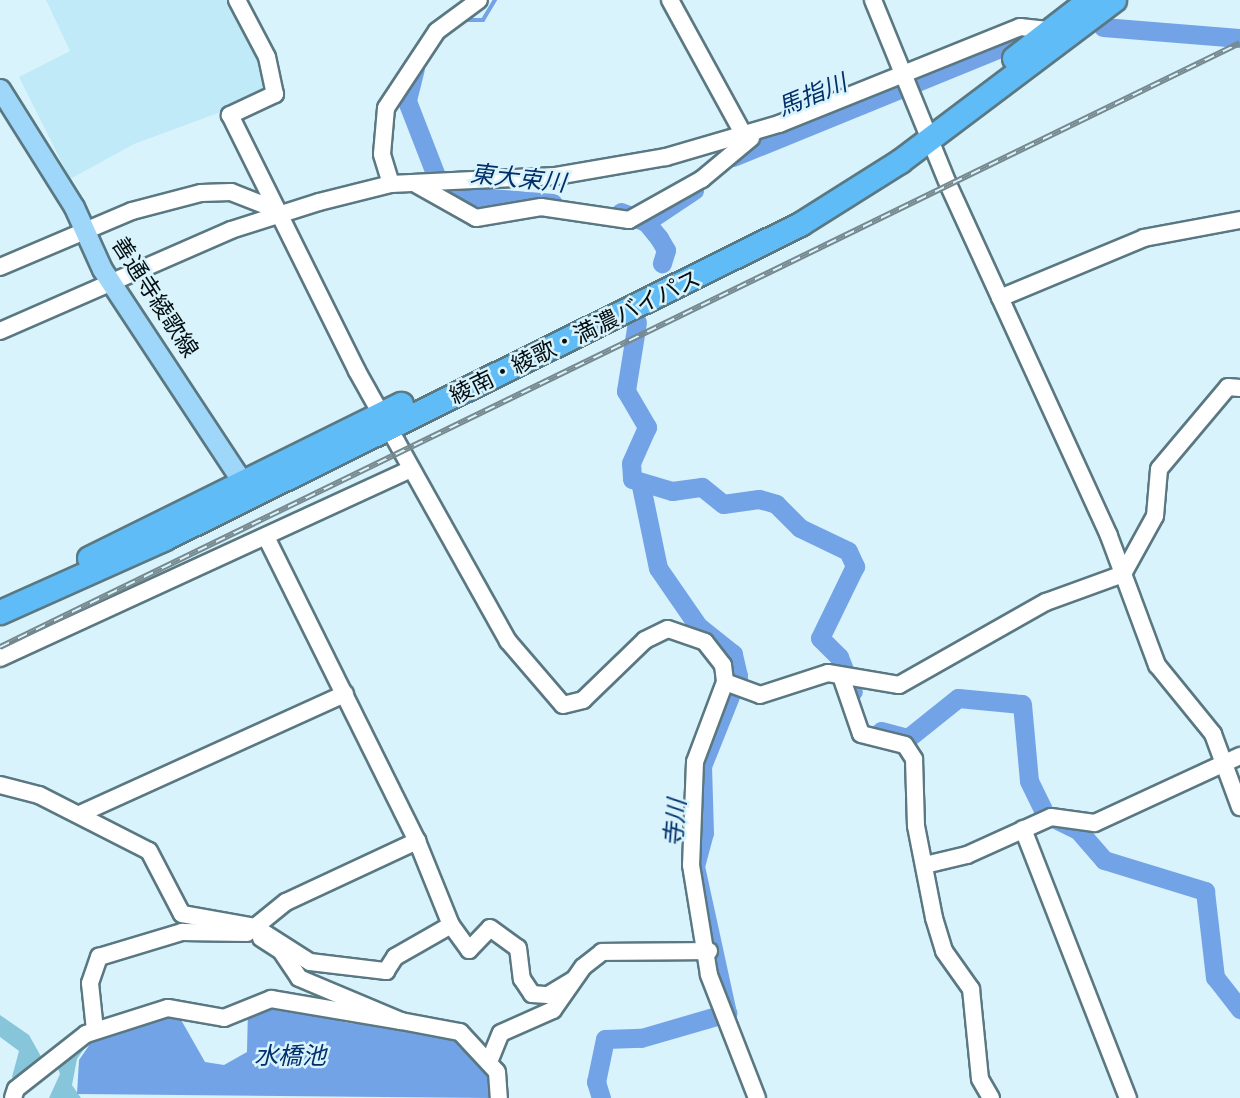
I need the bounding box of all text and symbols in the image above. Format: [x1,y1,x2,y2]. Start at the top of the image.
water label: 馬指川 [773,68,851,122]
water label: 東大束川 [469,159,567,197]
street label: 善通寺綾歌線 [106,232,204,362]
street label: 綾南・綾歌・満濃バイパス [445,264,705,410]
water label: 寺川 [659,798,691,848]
water label: 水橋池 [254,1042,326,1070]

